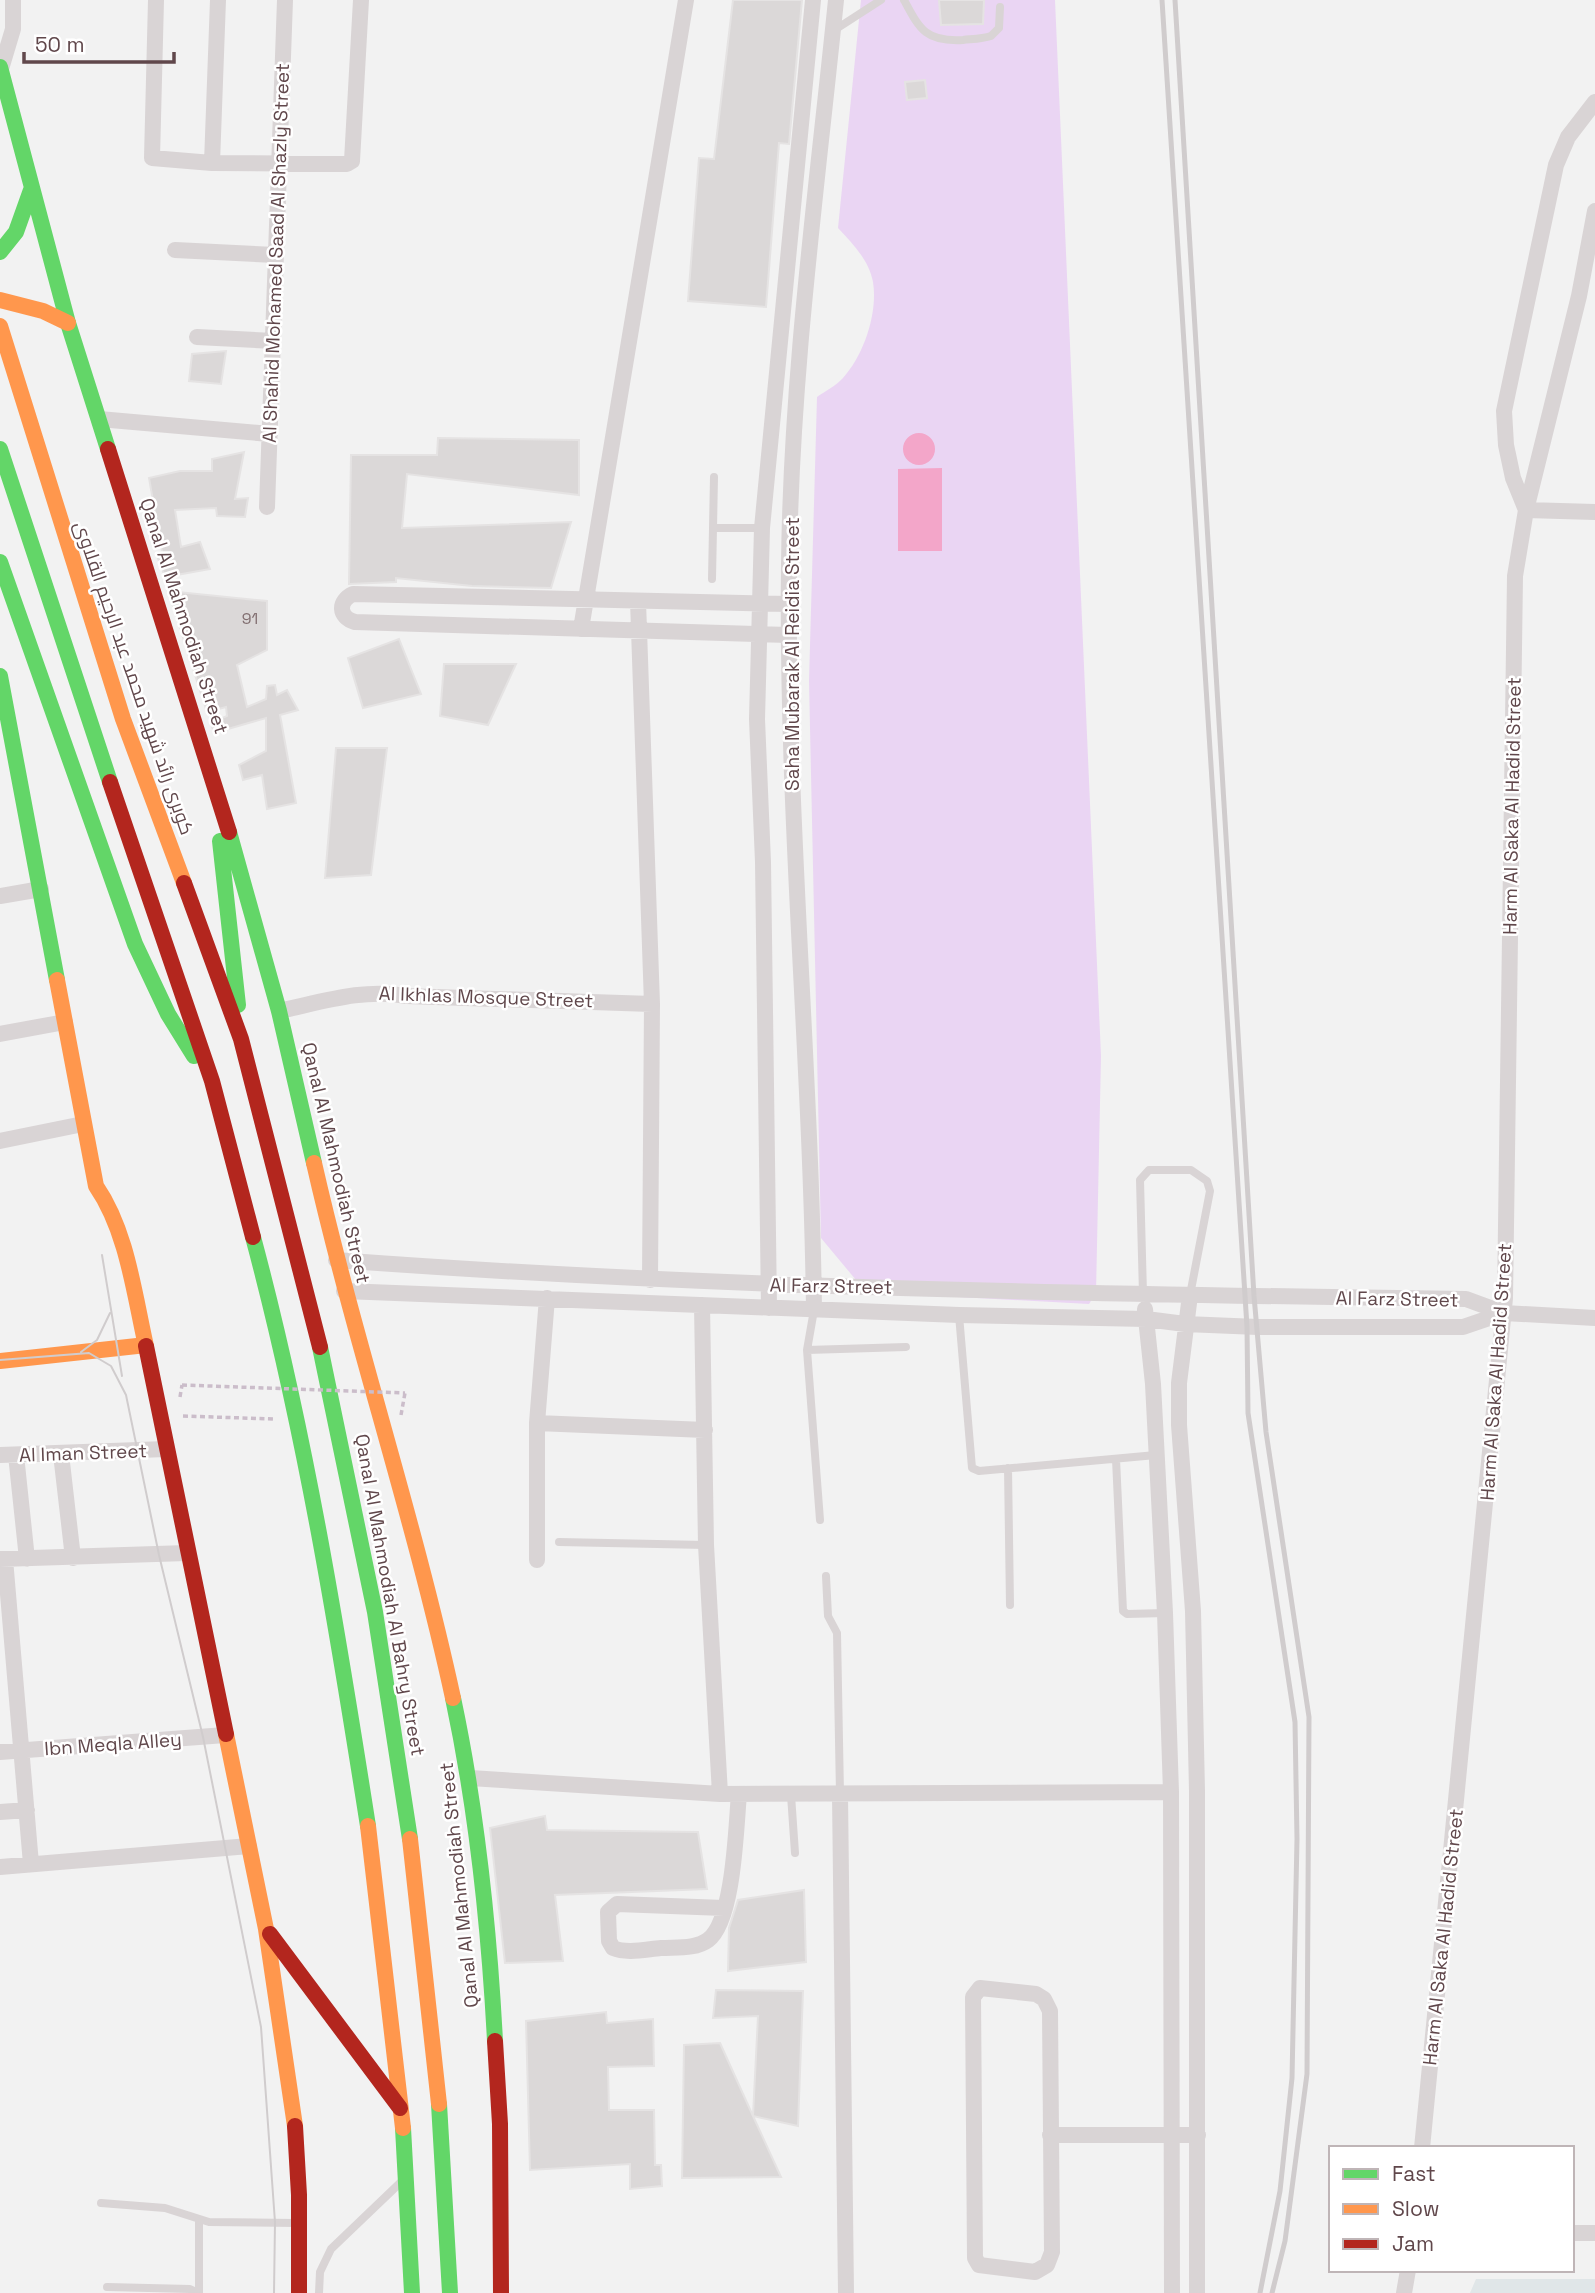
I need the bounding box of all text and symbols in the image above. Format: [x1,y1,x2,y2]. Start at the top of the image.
scale bar [24,21,175,65]
text: 50 m [35,31,85,58]
street label: Al Shahid Mohamed Saad Al Shazly Street [257,63,295,443]
street label: Qanal Al Mahmodiah Street [134,495,234,737]
street label: Saha Mubarak Al Reidia Street [780,517,805,791]
street label: كوبرى رائد شهيد محمد عبد الرحيم القلاوى [67,518,200,839]
house number: 91 [242,608,258,629]
street label: Harm Al Saka Al Hadid Street [1497,677,1527,935]
street label: Al Ikhlas Mosque Street [378,981,594,1013]
street label: Qanal Al Mahmodiah Street [296,1040,376,1286]
street label: Harm Al Saka Al Hadid Street [1475,1243,1517,1501]
street label: Al Farz Street [770,1272,892,1300]
street label: Al Farz Street [1336,1285,1458,1313]
street label: Qanal Al Mahmodiah Al Bahry Street [349,1432,431,1758]
street label: Al Iman Street [19,1438,147,1468]
street label: Ibn Meqla Alley [43,1727,183,1761]
street label: Qanal Al Mahmodiah Street [434,1761,484,2009]
street label: Harm Al Saka Al Hadid Street [1417,1807,1469,2067]
legend [1329,2146,1574,2272]
text: Fast [1392,2160,1436,2187]
text: Slow [1392,2195,1440,2222]
text: Jam [1392,2230,1434,2257]

